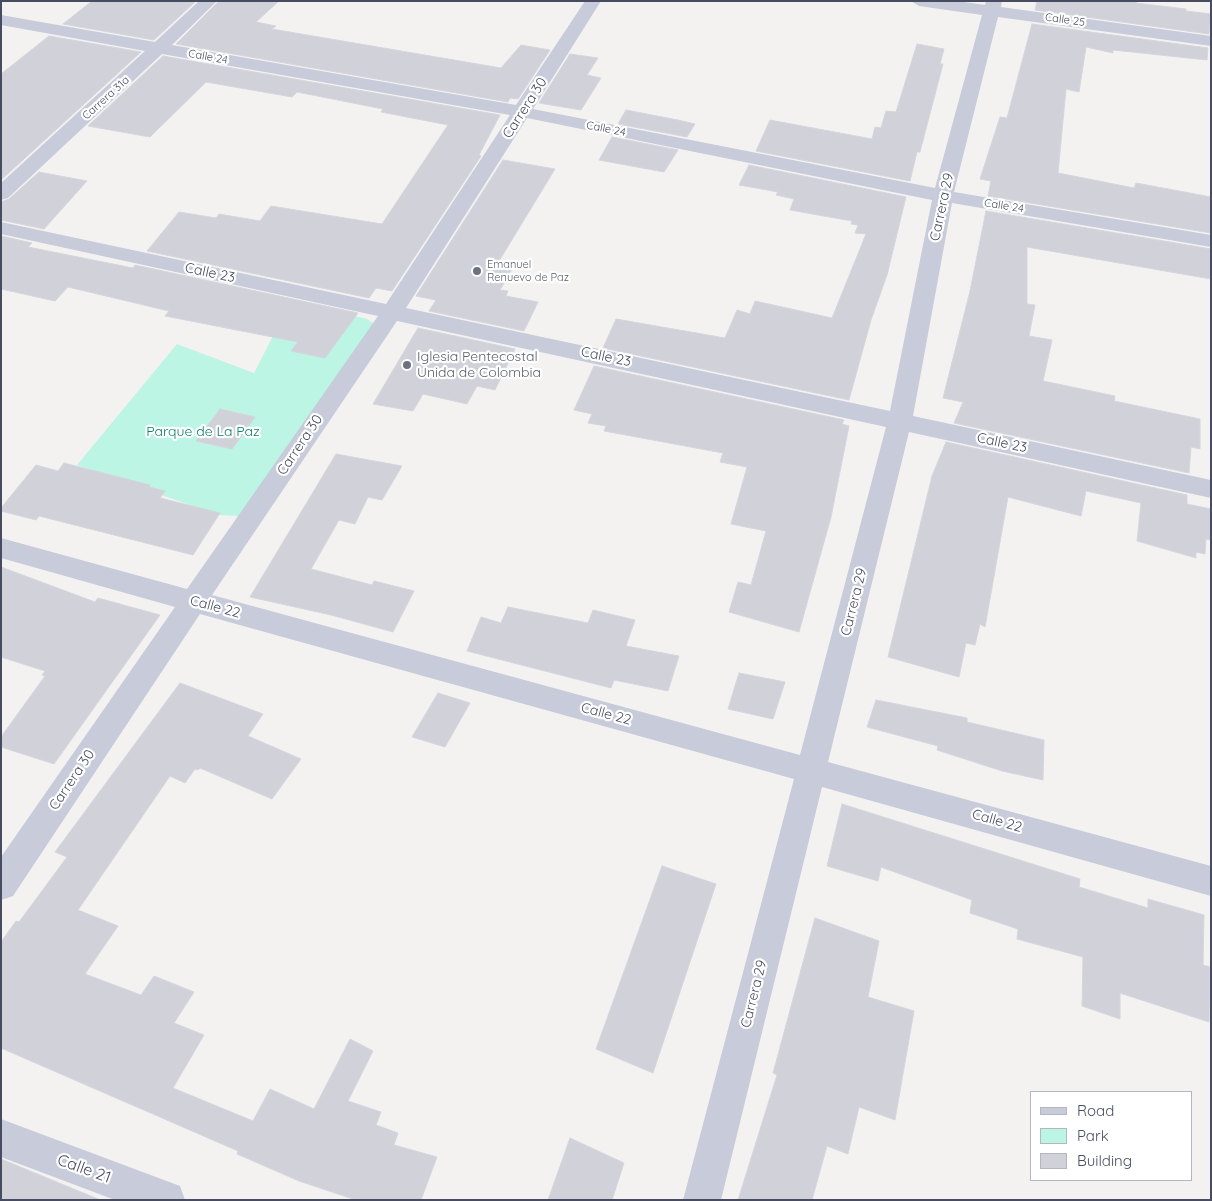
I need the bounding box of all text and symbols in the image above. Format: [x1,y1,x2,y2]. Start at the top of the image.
street label: Calle 25 [1044,11,1086,29]
street label: Calle 24 [187,47,229,67]
street label: Carrera 31a [80,74,132,122]
street label: Carrera 30 [499,74,551,142]
street label: Calle 24 [585,119,627,139]
street label: Carrera 29 [927,171,957,243]
street label: Calle 24 [983,196,1025,216]
place label: Emanuel Renuevo de Paz [487,258,569,284]
street label: Calle 23 [183,260,237,286]
marker: Emanuel Renuevo de Paz [471,265,483,277]
street label: Calle 23 [579,344,633,370]
place label: Iglesia Pentecostal Unida de Colombia [417,349,541,382]
marker: Iglesia Pentecostal Unida de Colombia [401,359,413,371]
street label: Carrera 30 [274,412,326,478]
park label: Parque de La Paz [146,424,260,440]
street label: Calle 23 [975,430,1029,456]
street label: Carrera 29 [837,566,871,638]
street label: Calle 22 [188,592,242,622]
street label: Calle 22 [579,699,633,729]
street label: Carrera 30 [46,747,98,813]
street label: Calle 22 [970,806,1024,836]
street label: Carrera 29 [737,958,771,1030]
legend [1030,1091,1192,1181]
text: Road [1077,1101,1114,1120]
text: Park [1077,1126,1109,1145]
street label: Calle 21 [55,1150,113,1188]
text: Building [1077,1151,1132,1170]

